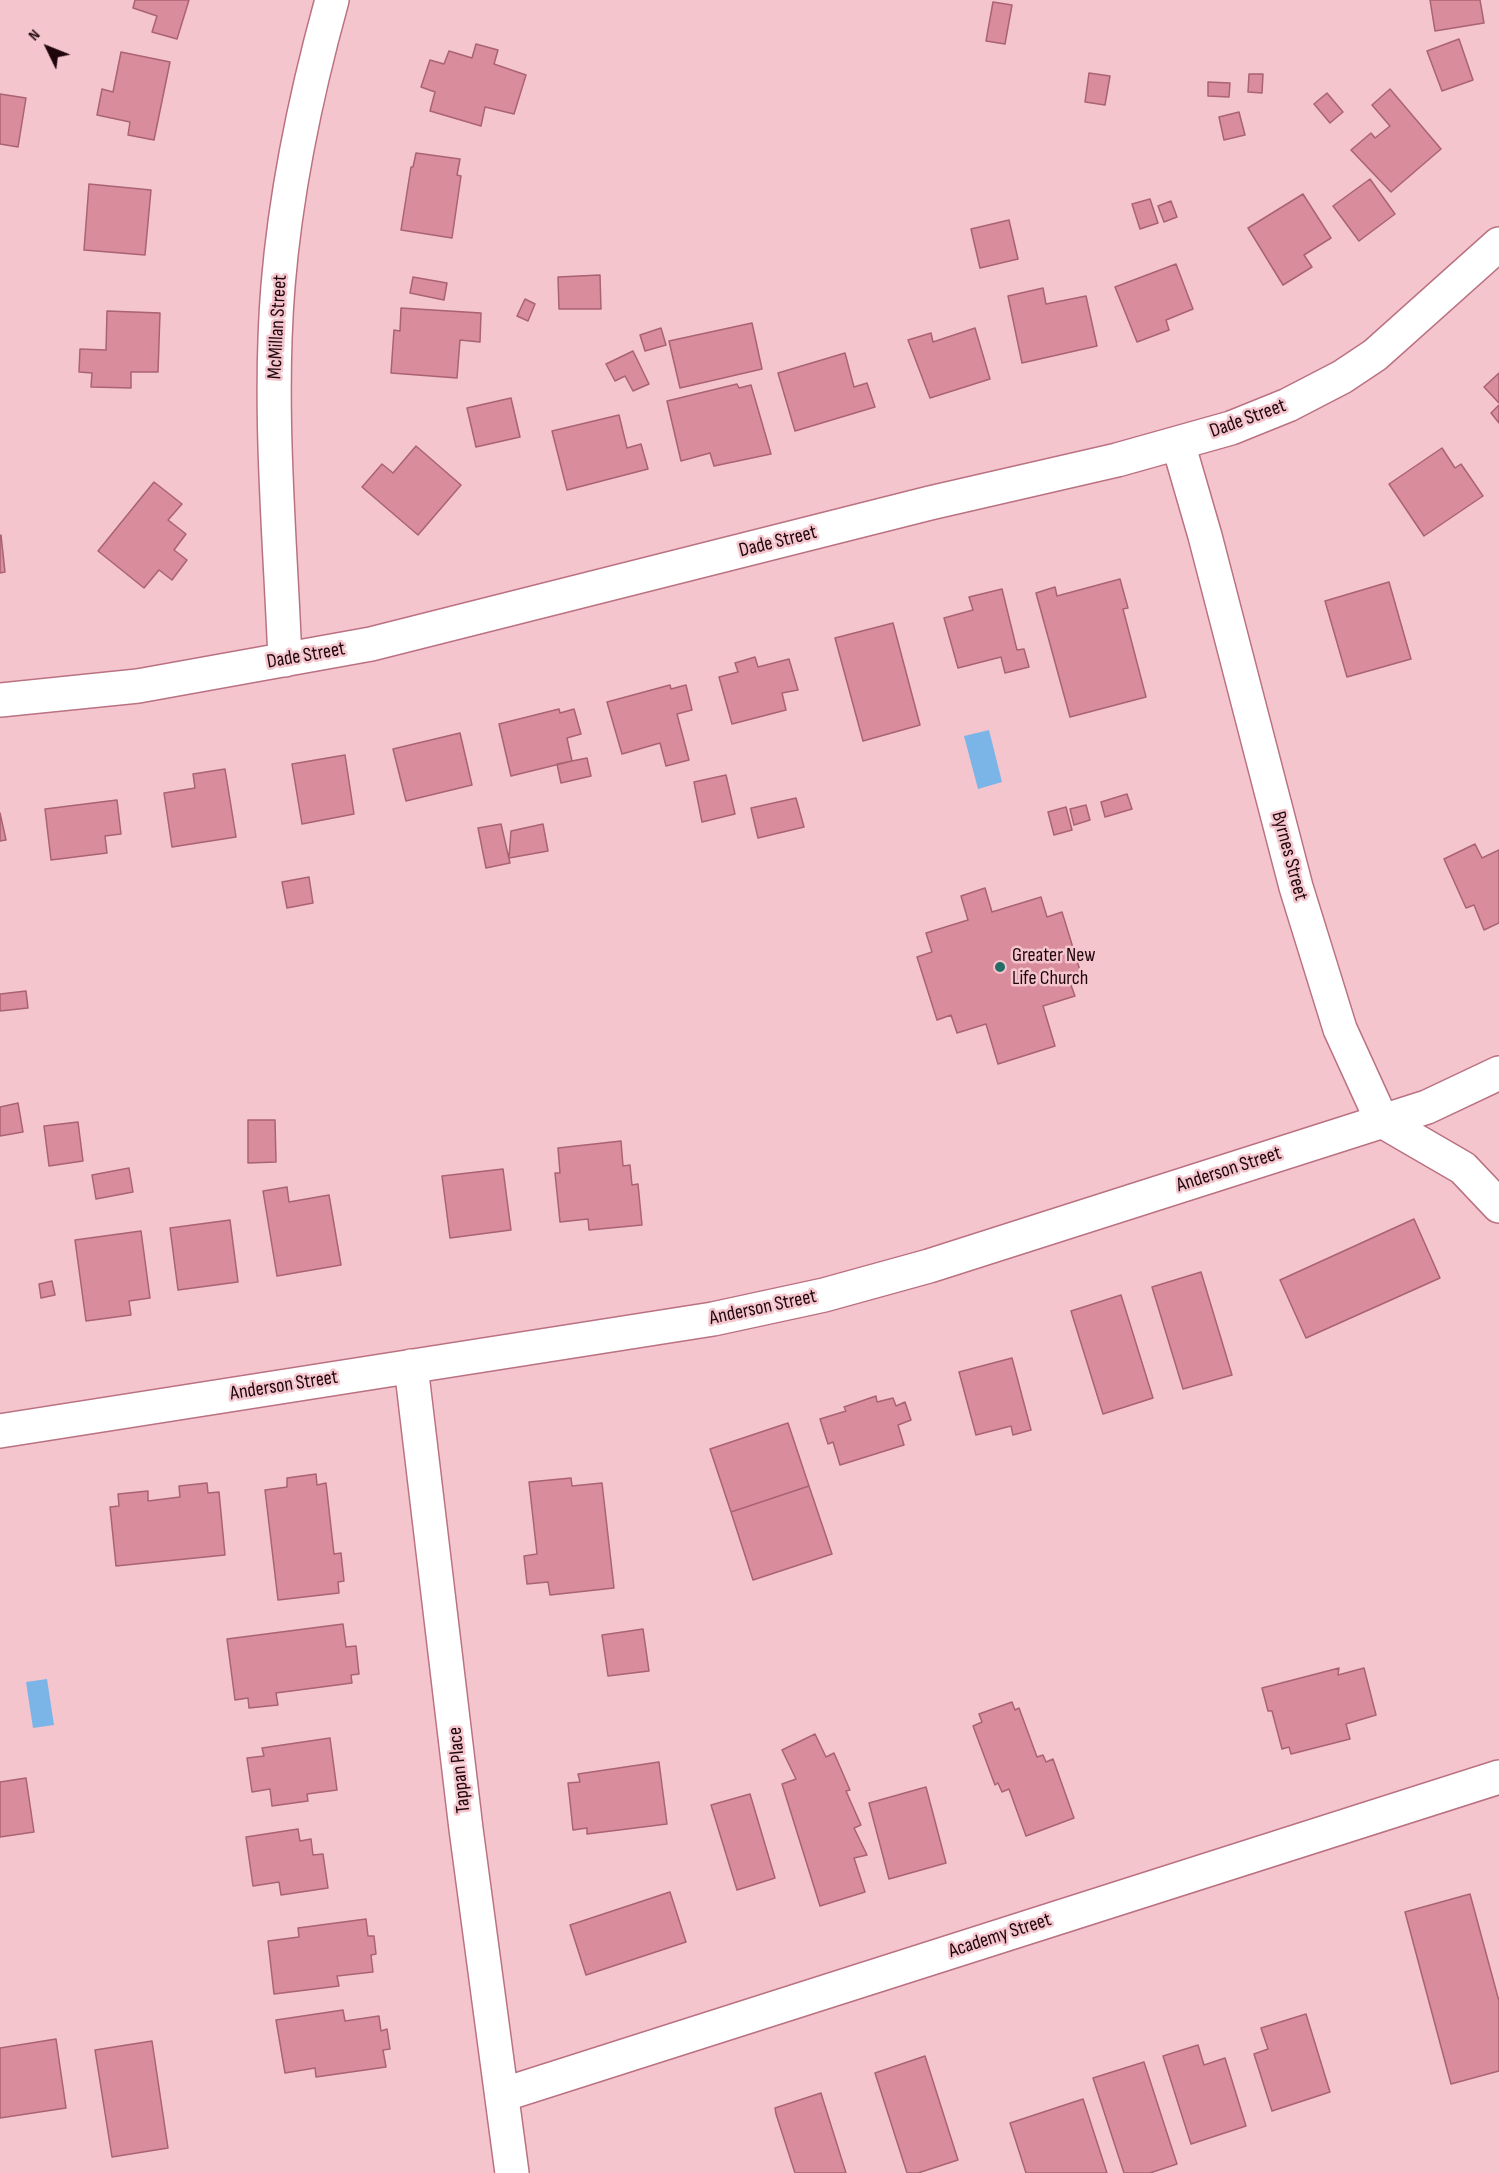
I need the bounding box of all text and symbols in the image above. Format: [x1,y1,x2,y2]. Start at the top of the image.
north arrow [18,18,78,78]
text: N [25,26,44,45]
street label: McMillan Street [263,274,293,380]
street label: Dade Street [1207,394,1289,444]
street label: Dade Street [737,521,819,563]
street label: Dade Street [265,637,347,675]
street label: Byrnes Street [1266,809,1312,903]
place label: Greater New Life Church [1012,944,1095,991]
marker: Greater New Life Church [993,960,1007,974]
street label: Anderson Street [1174,1142,1284,1198]
street label: Anderson Street [707,1285,819,1331]
street label: Anderson Street [228,1366,340,1406]
street label: Tappan Place [444,1726,476,1814]
street label: Academy Street [946,1908,1054,1964]

